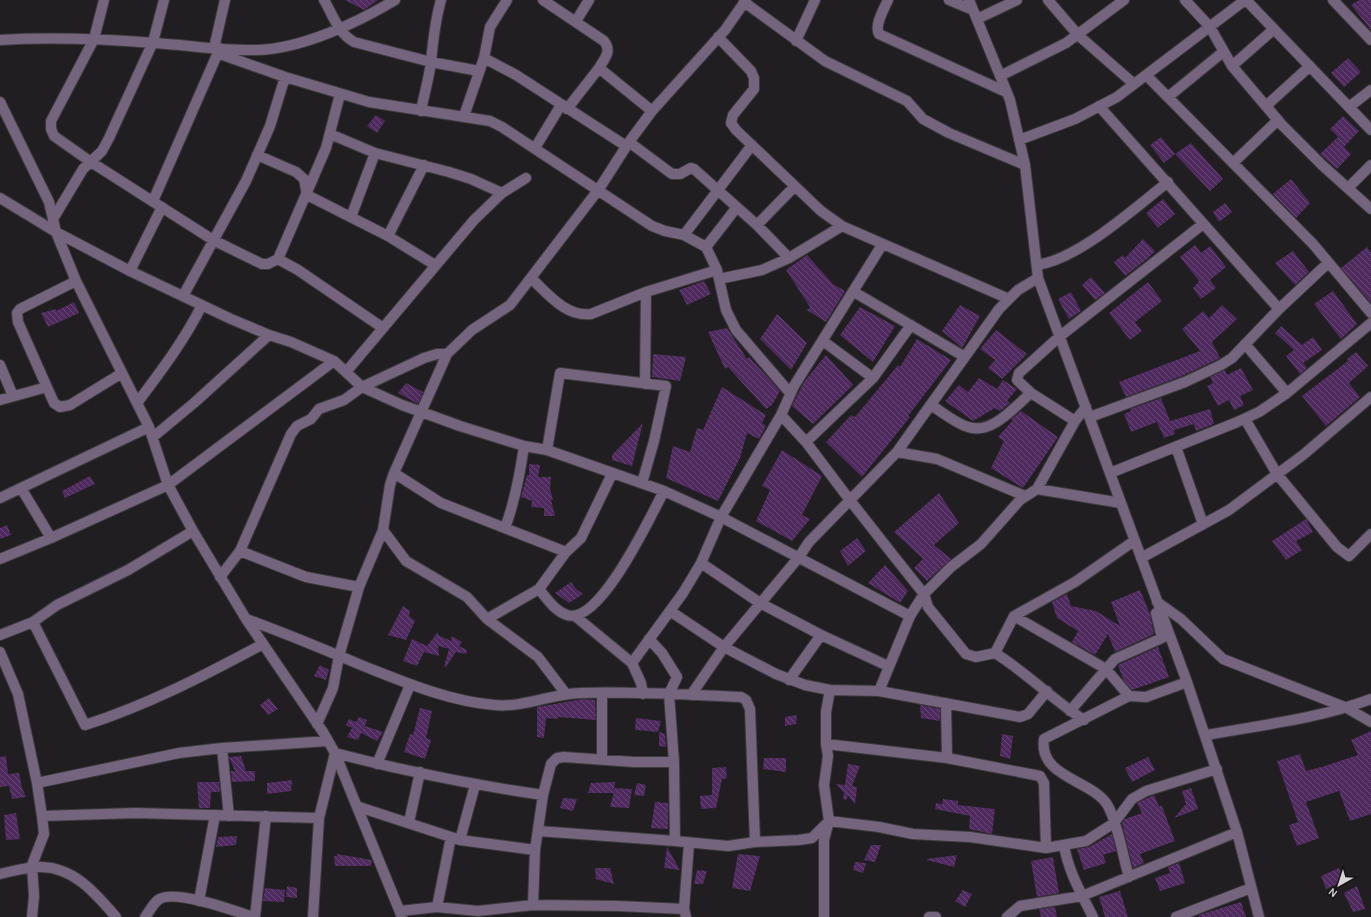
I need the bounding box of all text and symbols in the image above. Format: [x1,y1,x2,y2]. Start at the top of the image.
north arrow [1319,865,1359,905]
text: N [1326,885,1340,900]

